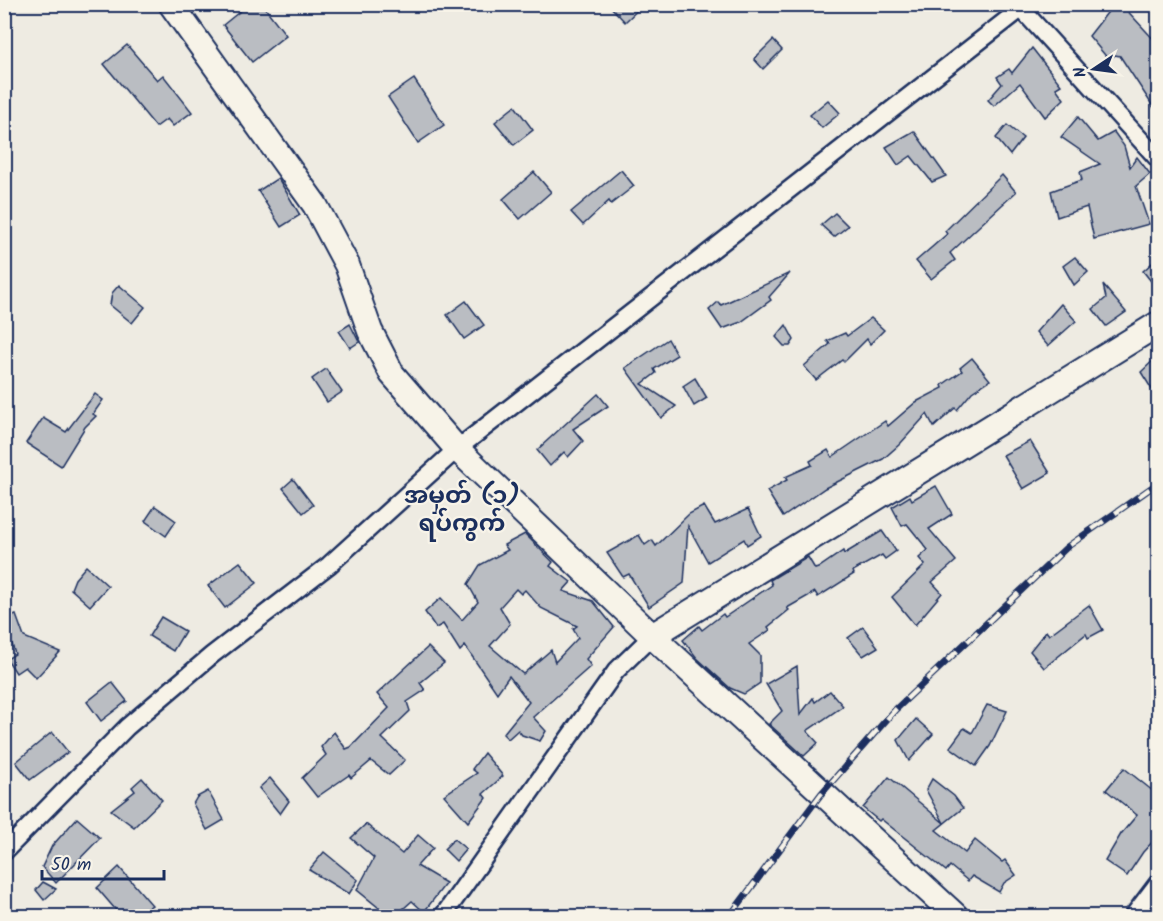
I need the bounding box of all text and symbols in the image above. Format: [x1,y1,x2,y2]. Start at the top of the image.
north arrow [1064,39,1124,99]
text: N [1068,64,1094,80]
district label: အမှတ် (၁) ရပ်ကွက် [404,477,520,544]
scale bar [42,843,164,881]
text: 50 m [51,851,91,880]

